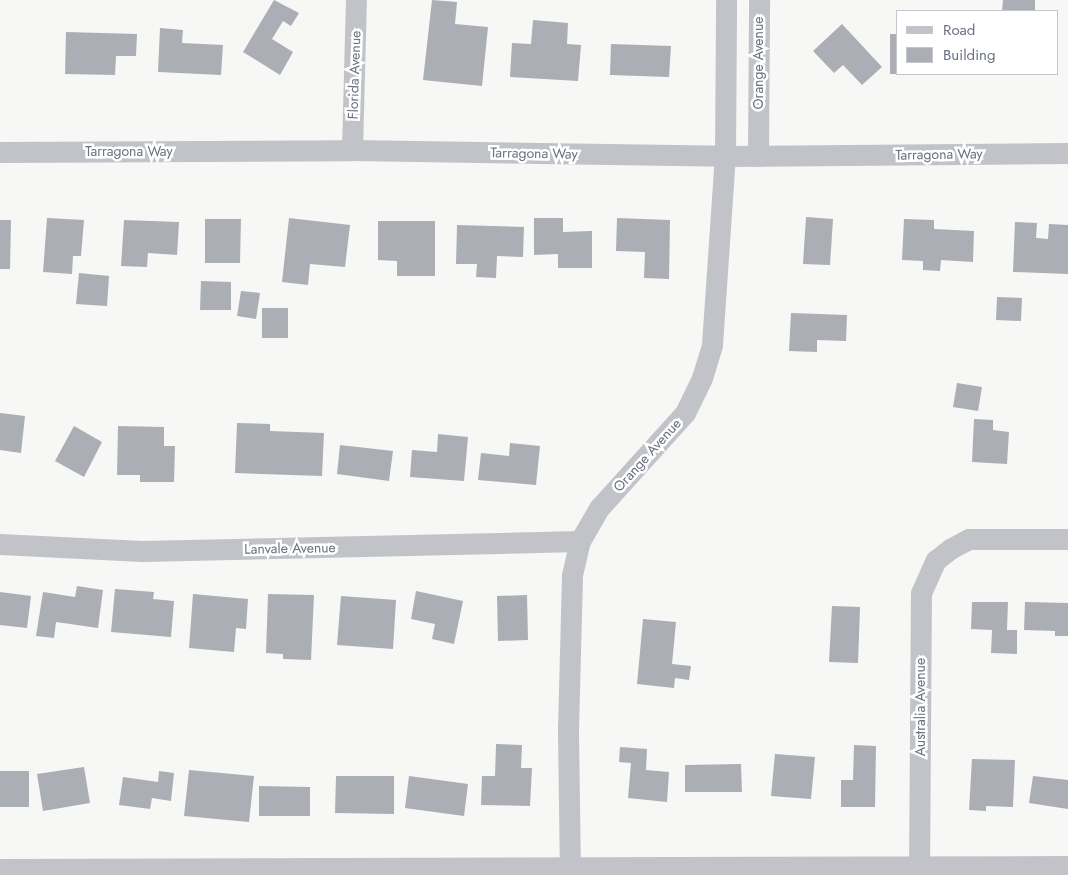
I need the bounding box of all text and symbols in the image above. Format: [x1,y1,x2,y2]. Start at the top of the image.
legend [896,10,1058,75]
street label: Orange Avenue [750,17,766,109]
text: Road [943,19,975,41]
street label: Florida Avenue [344,30,364,120]
text: Building [943,44,995,66]
street label: Tarragona Way [85,143,173,159]
street label: Tarragona Way [490,144,578,162]
street label: Tarragona Way [895,145,983,163]
street label: Orange Avenue [610,415,684,495]
street label: Lanvale Avenue [244,539,336,557]
street label: Australia Avenue [912,658,928,756]

